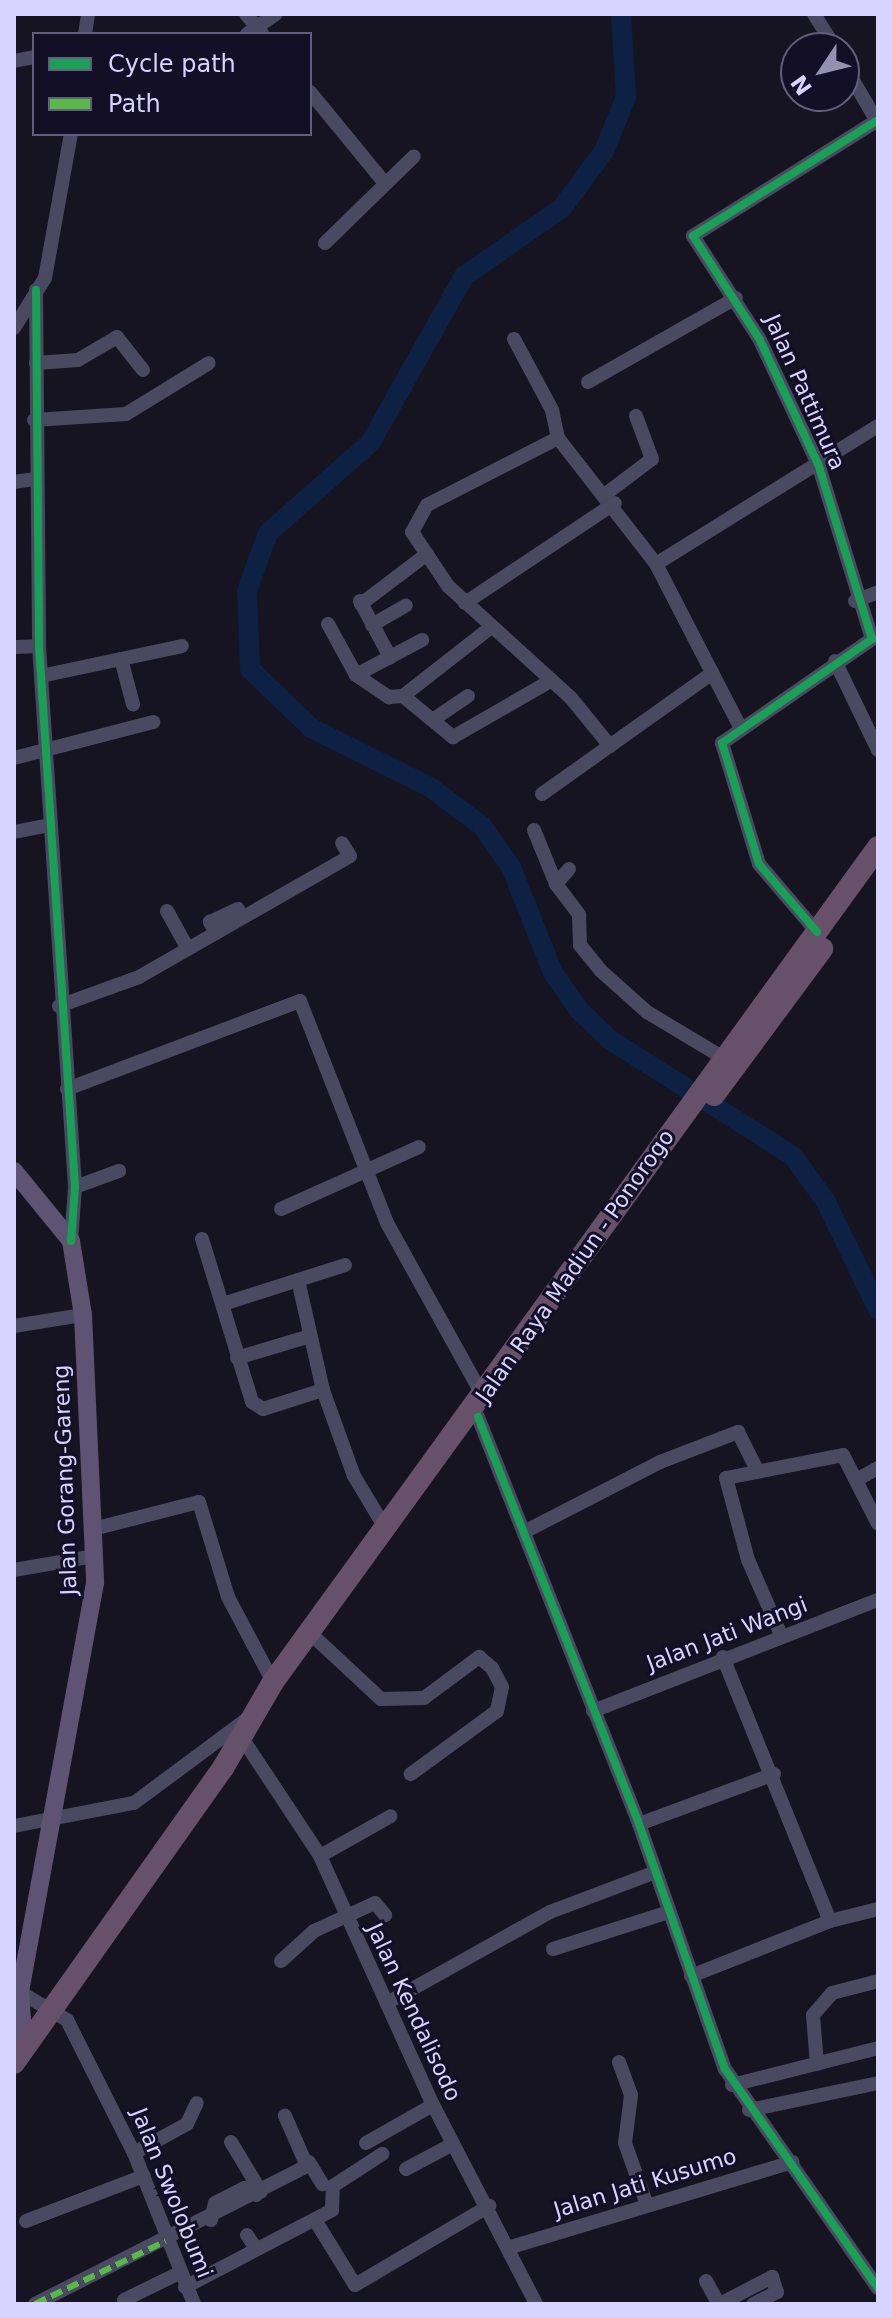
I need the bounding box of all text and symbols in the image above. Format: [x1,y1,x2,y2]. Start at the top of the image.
legend [32,32,312,136]
north arrow [780,32,860,112]
text: Cycle path [108,50,236,78]
text: N [786,70,817,100]
text: Path [108,90,161,118]
street label: Jalan Pattimura [759,310,851,474]
street label: Jalan Raya Madiun - Ponorogo [470,1124,680,1408]
street label: Jalan Gorang-Gareng [48,1364,82,1596]
street label: Jalan Jati Wangi [643,1591,811,1677]
street label: Jalan Kendalisodo [361,1919,467,2105]
street label: Jalan Swolobumi [126,2104,218,2282]
street label: Jalan Jati Kusumo [550,2143,740,2223]

